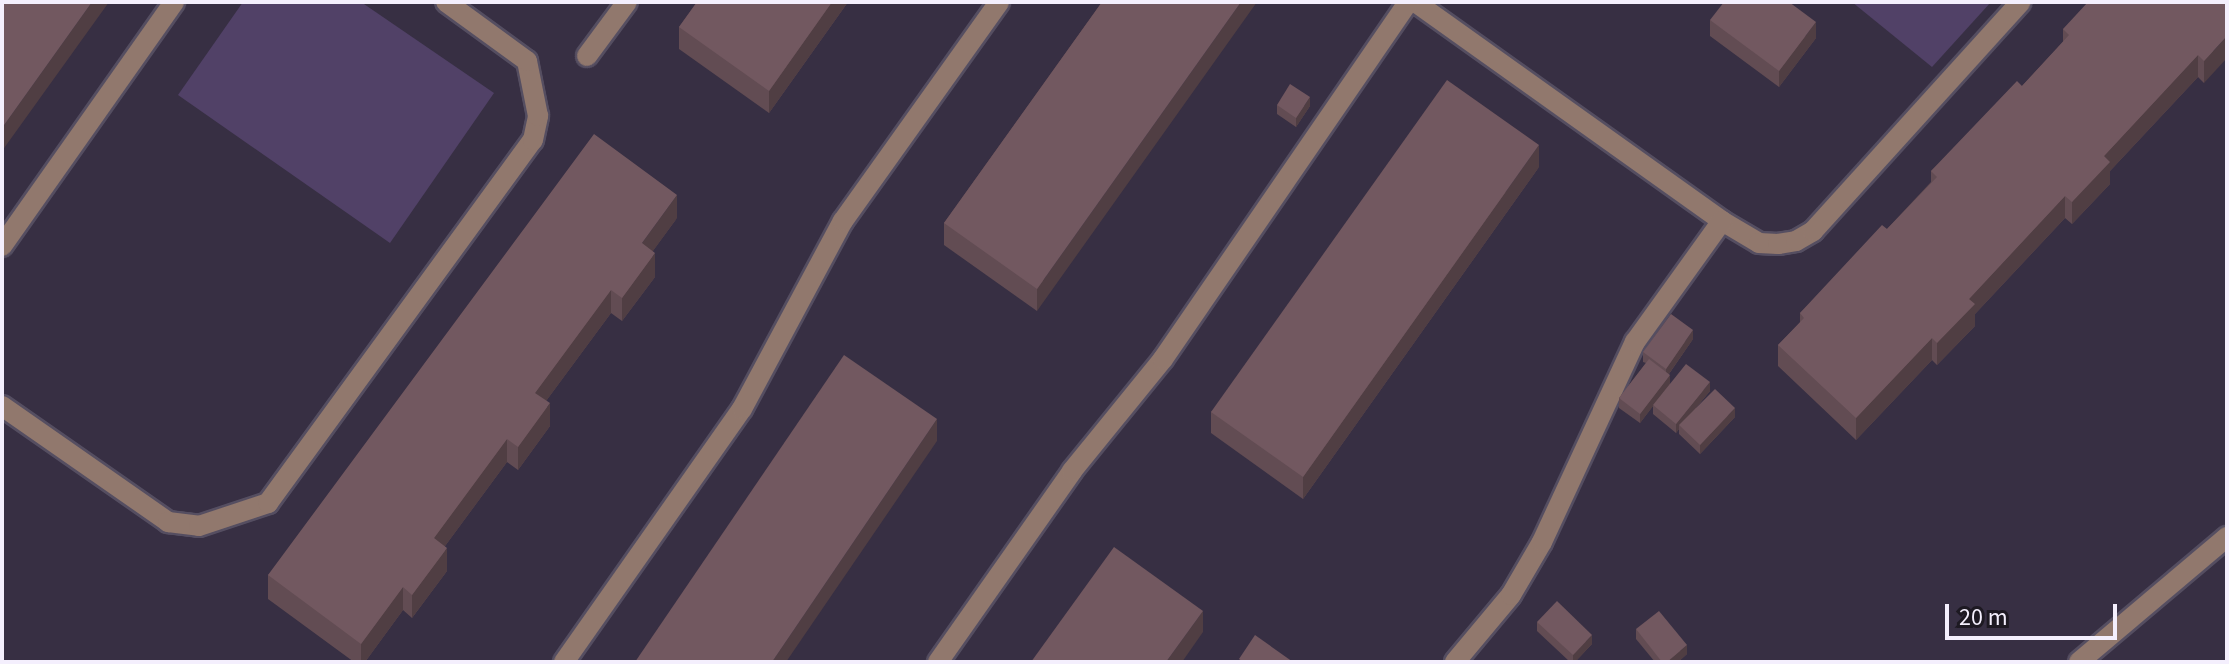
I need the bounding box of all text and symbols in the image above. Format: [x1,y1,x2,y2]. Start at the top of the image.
scale bar [1949,588,2121,638]
text: 20 m [1959,600,2008,635]

